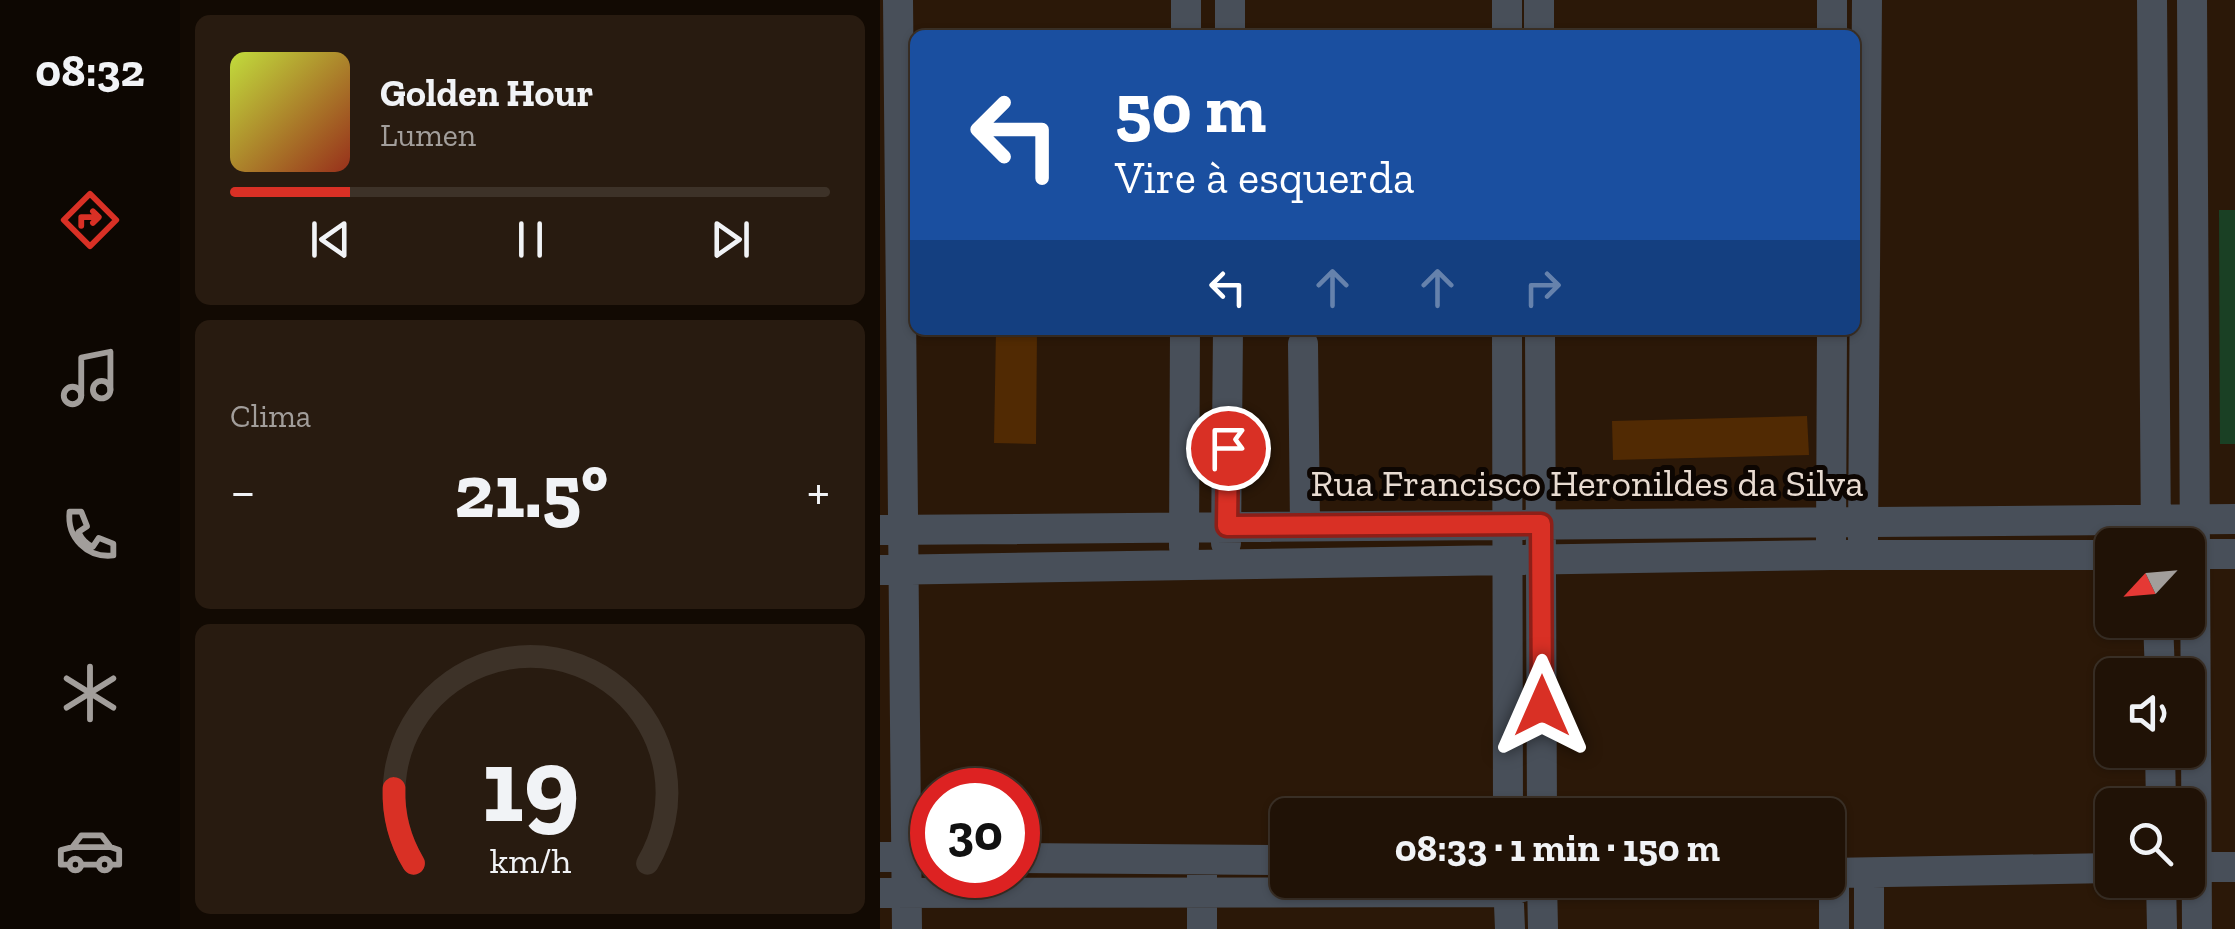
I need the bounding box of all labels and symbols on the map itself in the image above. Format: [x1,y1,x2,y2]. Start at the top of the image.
pin [1186,406,1271,491]
street label: Rua Francisco Heronildes da Silva [1310,460,1864,506]
north arrow [2095,528,2205,638]
position arrow [1490,654,1594,758]
speed limit sign: 30 [910,768,1040,898]

